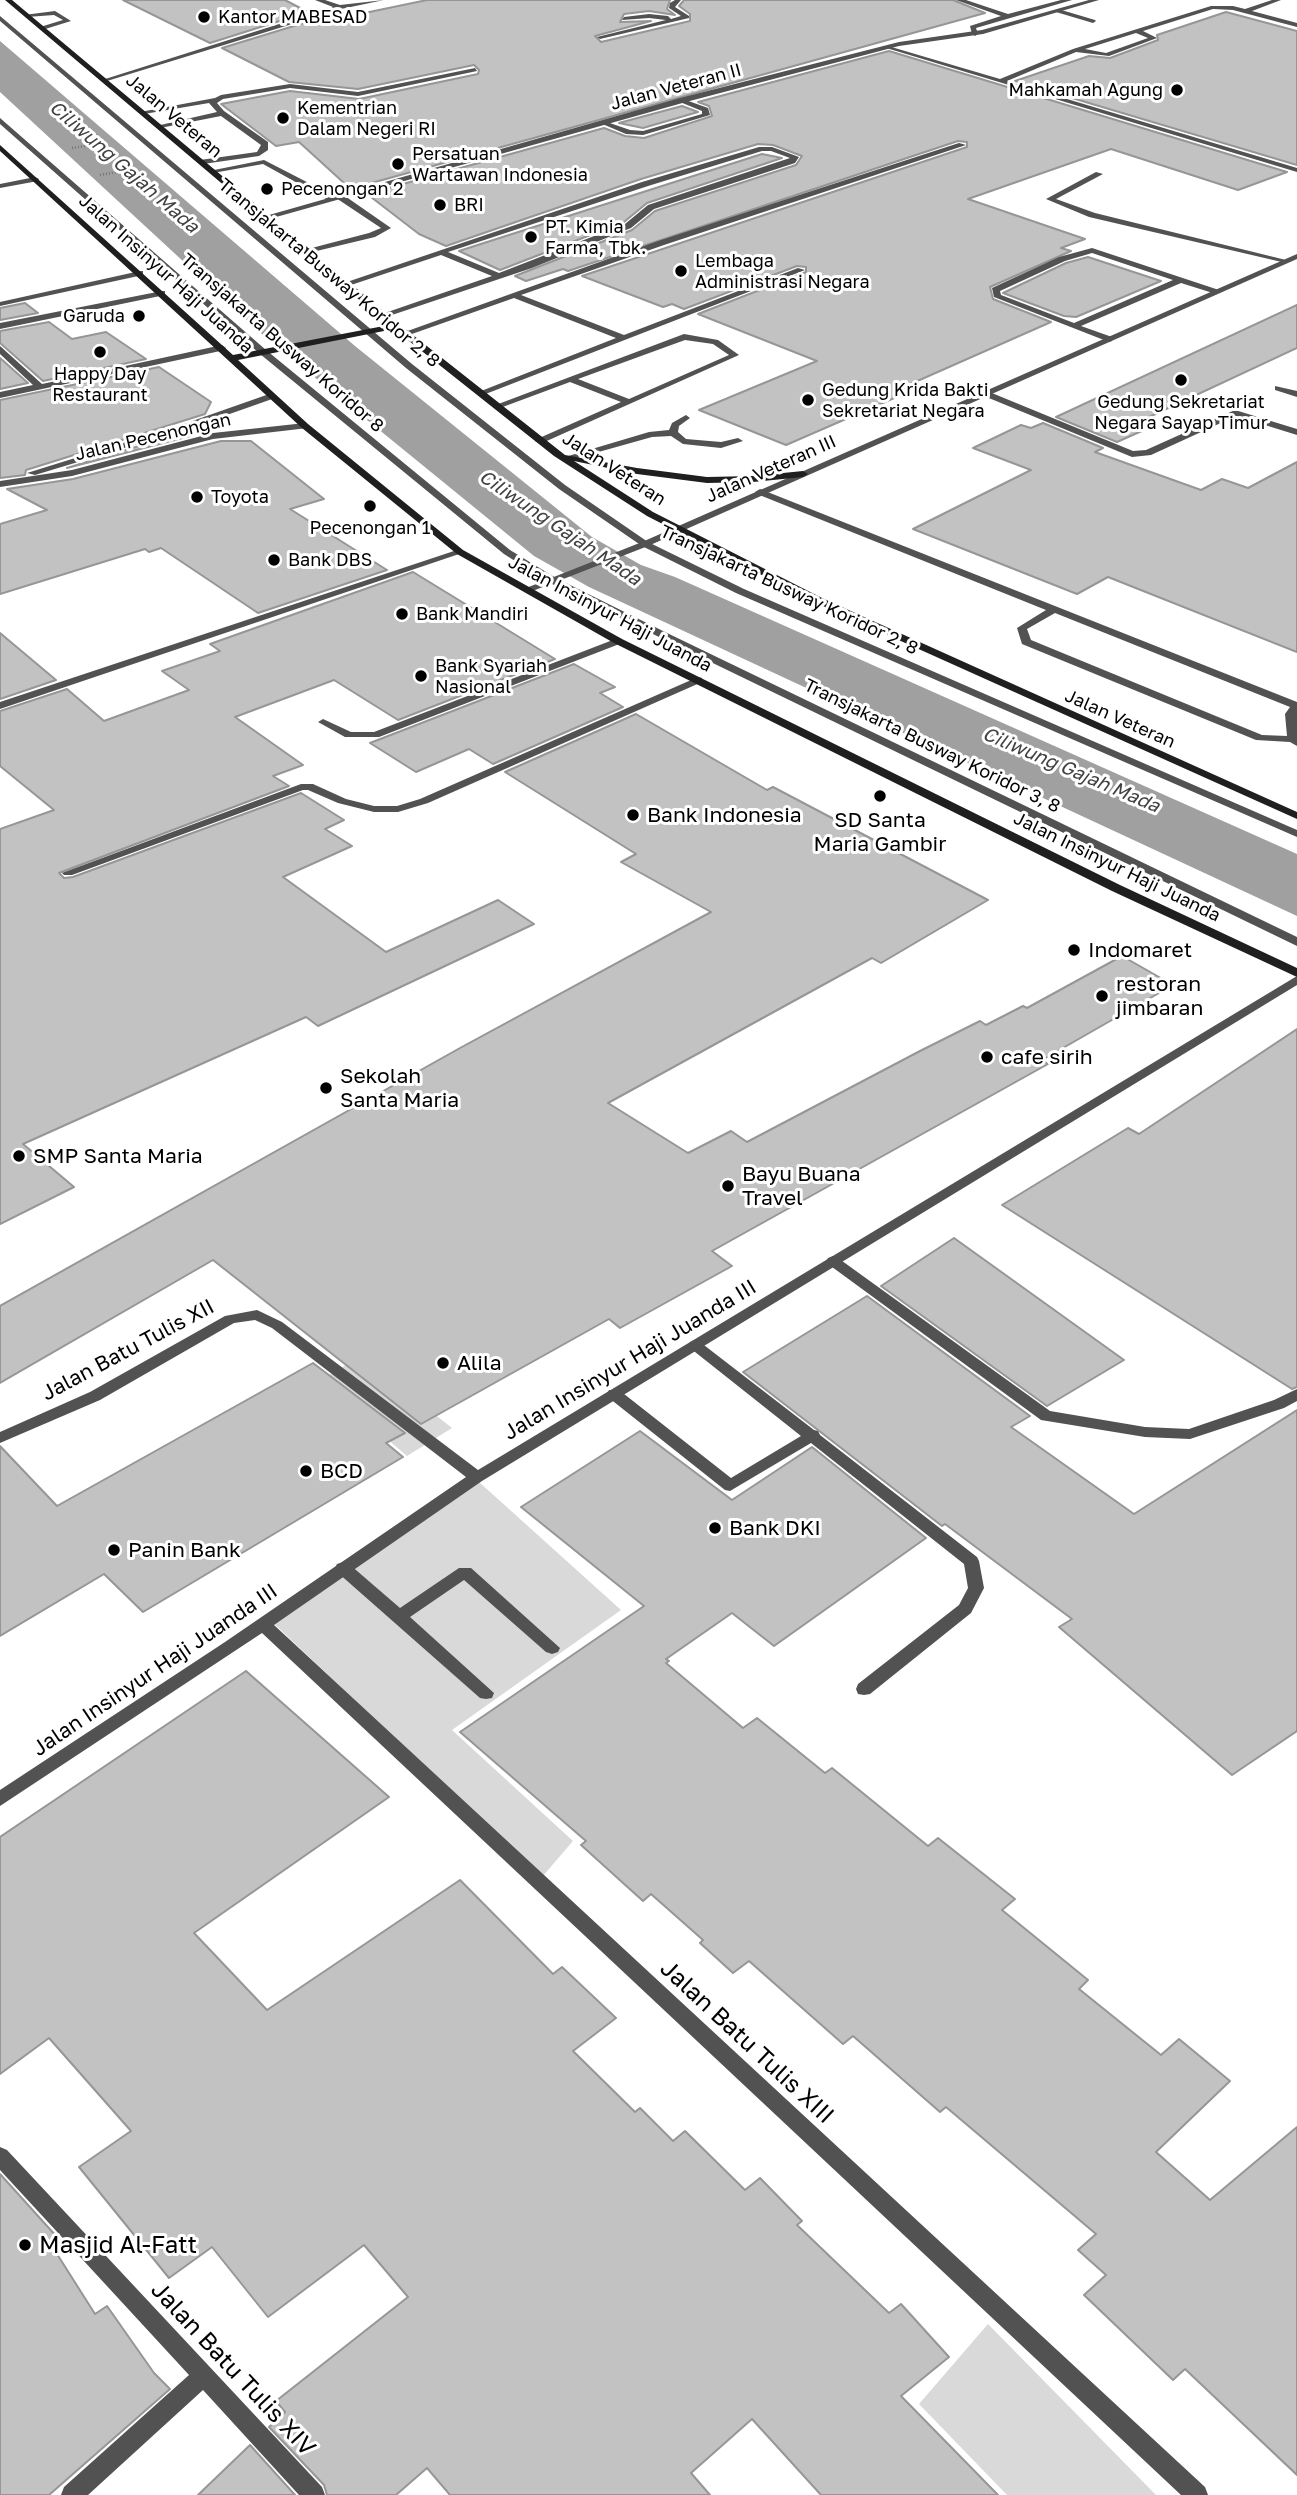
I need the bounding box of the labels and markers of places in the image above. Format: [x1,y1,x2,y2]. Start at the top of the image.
place label: Kantor MABESAD [218,6,367,28]
marker: Kantor MABESAD [196,9,212,25]
place label: Mahkamah Agung [1008,79,1163,101]
marker: Mahkamah Agung [1169,82,1185,98]
place label: Kementrian Dalam Negeri RI [297,97,436,140]
marker: Kementrian Dalam Negeri RI [275,110,291,126]
place label: Persatuan Wartawan Indonesia [412,143,588,186]
marker: Persatuan Wartawan Indonesia [390,156,406,172]
place label: Pecenongan 2 [281,178,403,200]
marker: Pecenongan 2 [259,181,275,197]
place label: BRI [454,194,484,216]
marker: BRI [432,197,448,213]
place label: PT. Kimia Farma, Tbk. [545,216,647,258]
marker: PT. Kimia Farma, Tbk. [523,229,539,245]
place label: Lembaga Administrasi Negara [695,250,870,292]
marker: Lembaga Administrasi Negara [673,263,689,279]
place label: Garuda [63,305,125,327]
marker: Garuda [131,308,147,324]
marker: Happy Day Restaurant [92,344,108,360]
place label: Happy Day Restaurant [52,363,148,406]
marker: Gedung Sekretariat Negara Sayap Timur [1173,372,1189,388]
place label: Gedung Krida Bakti Sekretariat Negara [822,379,989,422]
place label: Gedung Sekretariat Negara Sayap Timur [1094,391,1268,434]
marker: Gedung Krida Bakti Sekretariat Negara [800,392,816,408]
place label: Toyota [211,486,269,508]
marker: Toyota [189,489,205,505]
marker: Pecenongan 1 [362,498,378,514]
place label: Pecenongan 1 [310,517,430,539]
place label: Bank DBS [288,549,372,571]
marker: Bank DBS [266,552,282,568]
place label: Bank Mandiri [416,603,528,625]
marker: Bank Mandiri [394,606,410,622]
place label: Bank Syariah Nasional [435,655,547,698]
marker: Bank Syariah Nasional [413,668,429,684]
marker: SD Santa Maria Gambir [872,788,888,804]
place label: Bank Indonesia [647,802,802,828]
marker: Bank Indonesia [625,807,641,823]
place label: SD Santa Maria Gambir [814,807,946,857]
place label: Indomaret [1088,937,1192,963]
marker: Indomaret [1066,942,1082,958]
place label: restoran jimbaran [1116,971,1203,1021]
marker: restoran jimbaran [1094,988,1110,1004]
place label: cafe sirih [1001,1044,1093,1070]
marker: cafe sirih [979,1049,995,1065]
place label: Sekolah Santa Maria [340,1063,459,1113]
marker: Sekolah Santa Maria [318,1080,334,1096]
place label: SMP Santa Maria [33,1143,203,1169]
marker: SMP Santa Maria [11,1148,27,1164]
place label: Bayu Buana Travel [742,1161,861,1211]
marker: Bayu Buana Travel [720,1178,736,1194]
place label: Alila [457,1350,502,1376]
marker: Alila [435,1355,451,1371]
place label: BCD [320,1458,363,1484]
marker: BCD [298,1463,314,1479]
place label: Bank DKI [729,1515,821,1541]
marker: Bank DKI [707,1520,723,1536]
place label: Panin Bank [128,1537,241,1563]
marker: Panin Bank [106,1542,122,1558]
place label: Masjid Al-Fatt [39,2231,197,2259]
marker: Masjid Al-Fatt [17,2237,33,2253]

